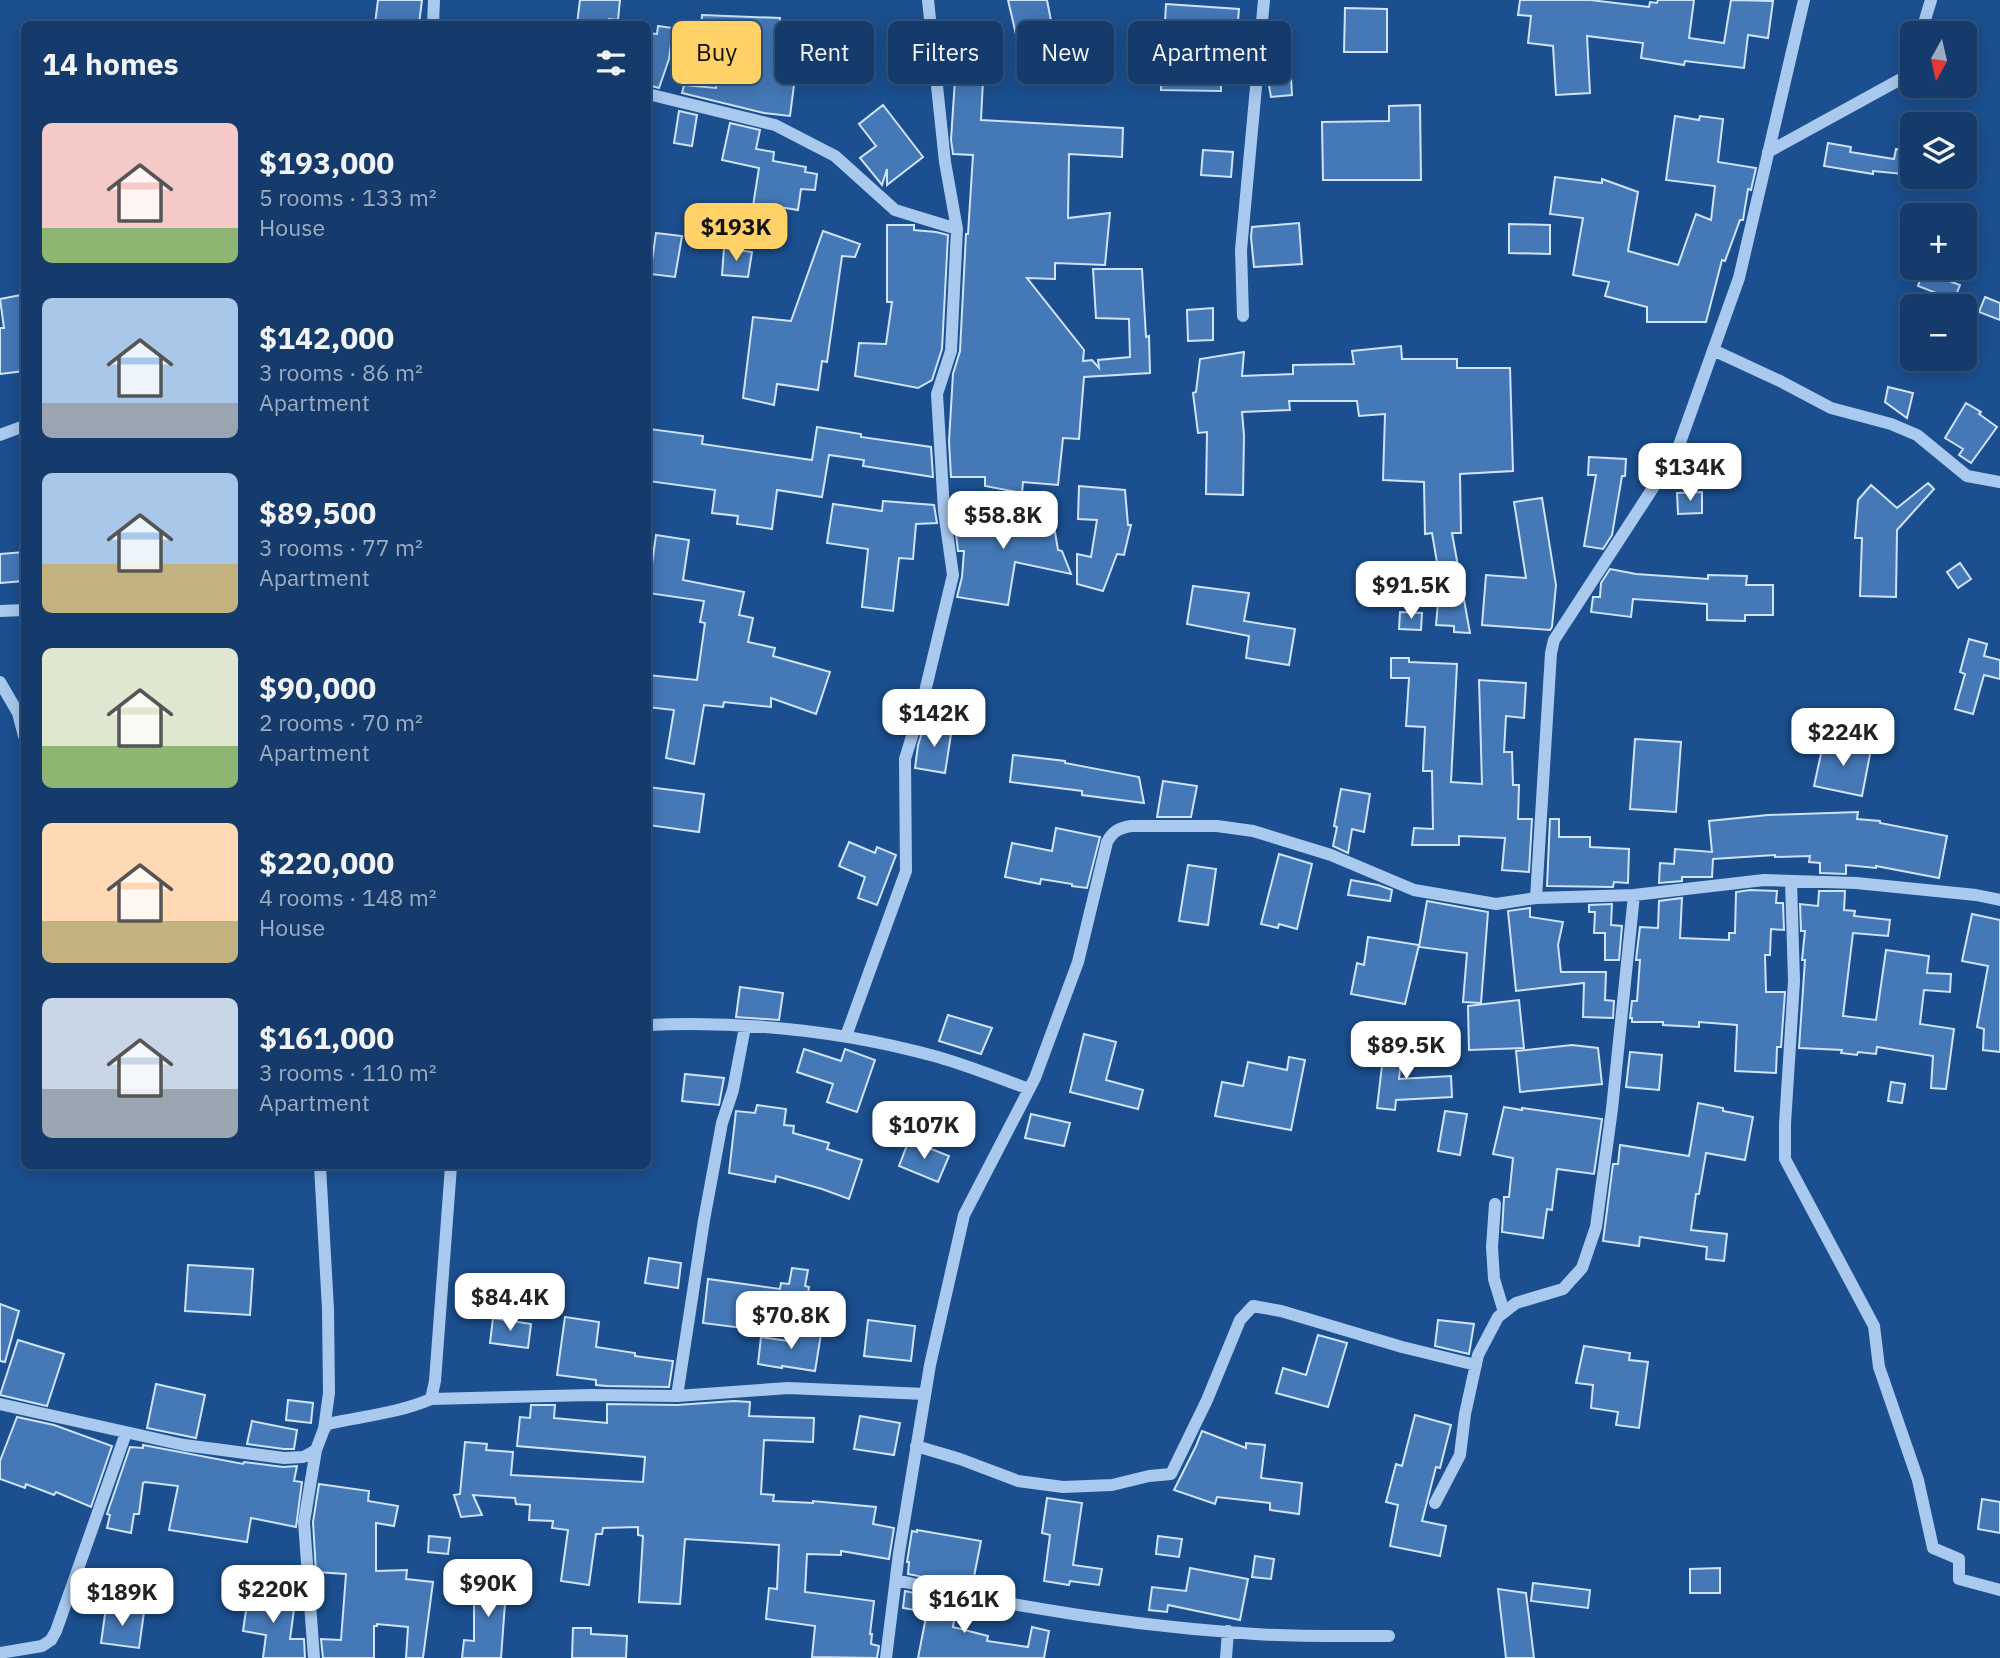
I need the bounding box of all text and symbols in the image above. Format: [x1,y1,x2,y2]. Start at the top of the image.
chip: Buy [672,21,761,84]
chip: Rent [775,21,874,84]
chip: Filters [888,21,1003,84]
chip: New [1017,21,1114,84]
chip: Apartment [1128,21,1291,84]
north arrow [1900,21,1978,98]
map controls [1900,21,1977,371]
text: 14 homes [42,44,179,83]
icon: filters [592,44,630,82]
button: layers [1900,112,1977,189]
text: $193,000 [259,143,394,182]
icon: home [98,151,182,235]
text: 5 rooms · 133 m² [259,182,437,212]
button: + [1900,203,1977,280]
pin: $193K [687,204,785,263]
text: $193K [700,211,772,241]
text: House [259,212,325,242]
button: − [1900,294,1977,371]
text: $142,000 [259,318,394,357]
icon: home [98,326,182,410]
text: 3 rooms · 86 m² [259,357,423,387]
text: Apartment [259,387,370,417]
pin: $134K [1641,444,1739,503]
text: $134K [1654,451,1726,481]
pin: $58.8K [946,491,1060,551]
text: $89,500 [259,493,376,532]
text: $58.8K [964,499,1042,529]
icon: home [98,501,182,585]
text: 3 rooms · 77 m² [259,532,423,562]
text: Apartment [259,562,370,592]
pin: $91.5K [1354,562,1468,621]
text: $91.5K [1372,569,1450,599]
text: $90,000 [259,668,376,707]
icon: home [98,676,182,760]
pin: $142K [885,690,983,749]
text: $142K [898,697,970,727]
text: 2 rooms · 70 m² [259,707,423,737]
pin: $224K [1794,708,1892,768]
text: $224K [1807,716,1879,746]
text: Apartment [259,737,370,767]
text: $220,000 [259,843,394,882]
icon: home [98,851,182,935]
text: 4 rooms · 148 m² [259,882,437,912]
text: House [259,912,325,942]
text: $161,000 [259,1018,394,1057]
pin: $89.5K [1349,1021,1463,1081]
icon: home [98,1026,182,1110]
text: $89.5K [1367,1029,1445,1059]
text: 3 rooms · 110 m² [259,1057,437,1087]
text: Apartment [259,1087,370,1117]
pin: $107K [875,1102,973,1161]
text: $107K [888,1109,960,1139]
pin: $84.4K [453,1274,567,1333]
text: $84.4K [471,1281,549,1311]
pin: $70.8K [734,1292,848,1351]
text: $70.8K [752,1299,830,1329]
pin: $90K [447,1560,529,1619]
pin: $220K [224,1566,322,1625]
text: $90K [459,1567,517,1597]
pin: $189K [73,1568,171,1628]
text: $220K [237,1573,309,1603]
text: $189K [86,1576,158,1606]
pin: $161K [915,1576,1013,1635]
text: $161K [928,1583,1000,1613]

